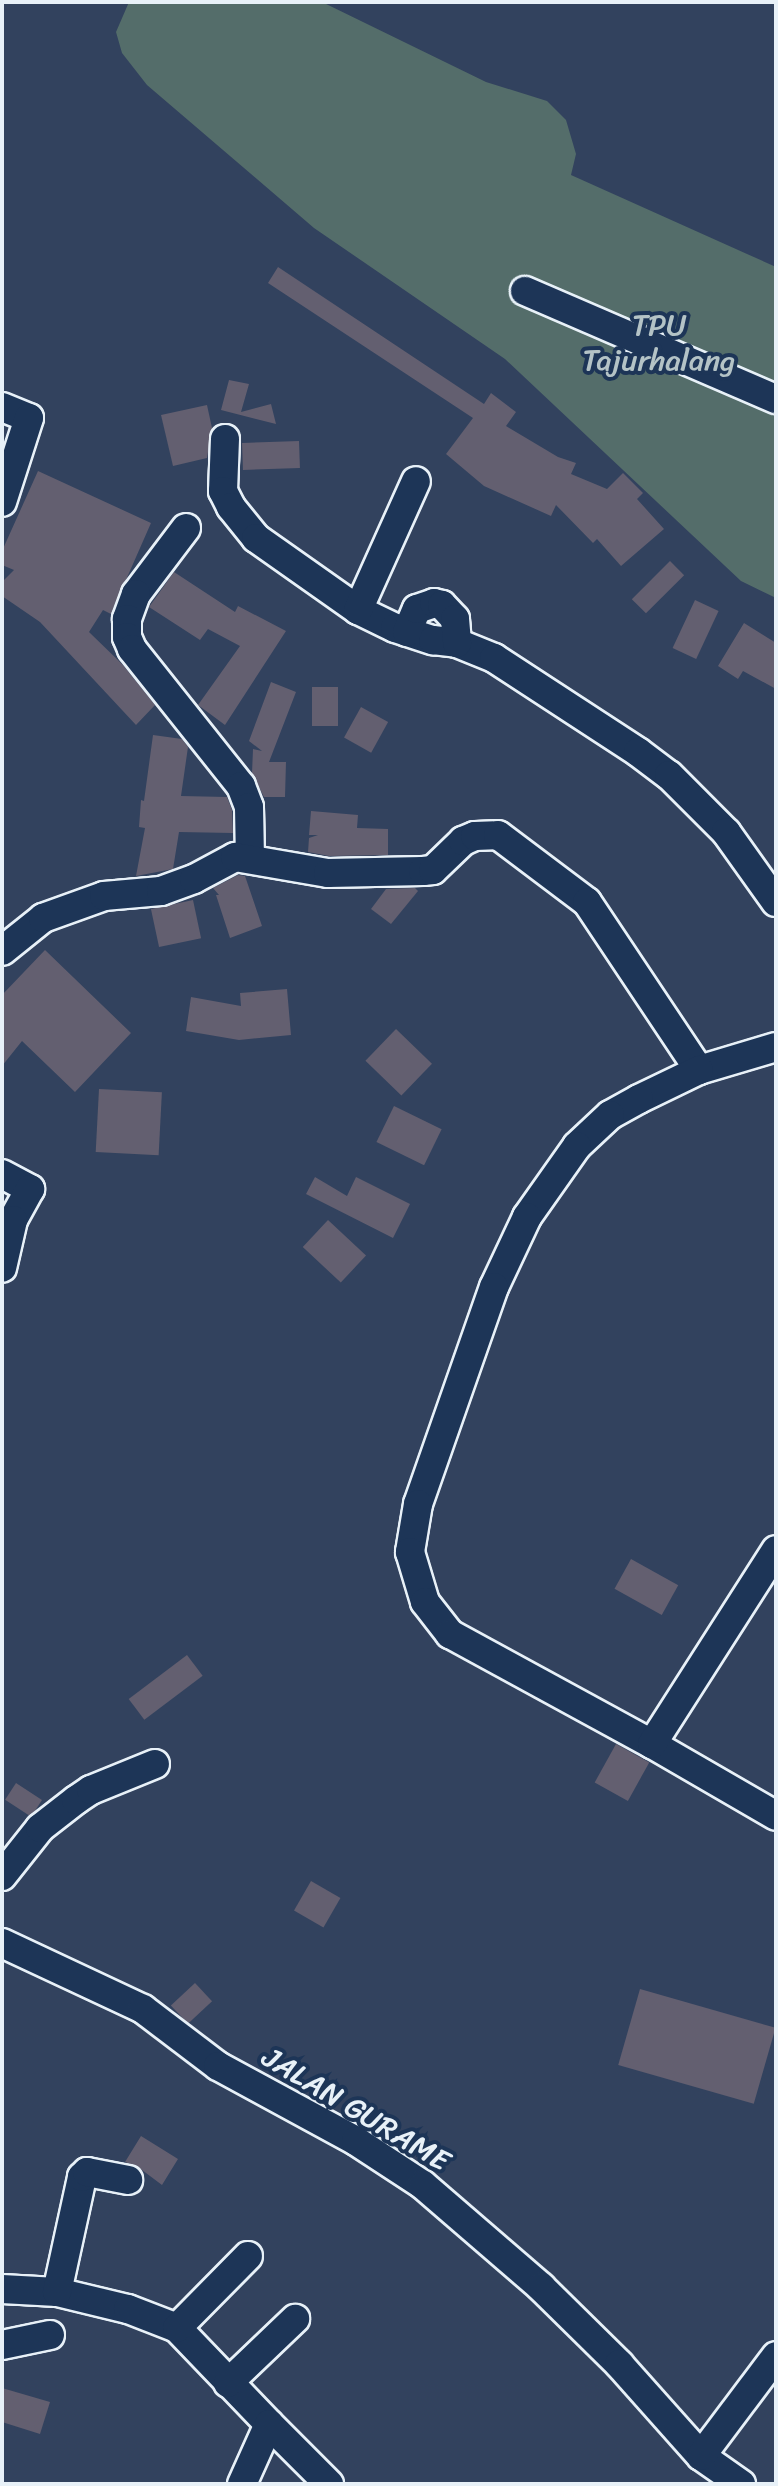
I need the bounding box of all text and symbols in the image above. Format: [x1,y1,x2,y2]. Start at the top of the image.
park label: TPU Tajurhalang [583,307,735,378]
street label: JALAN GURAME [255,2039,457,2179]

